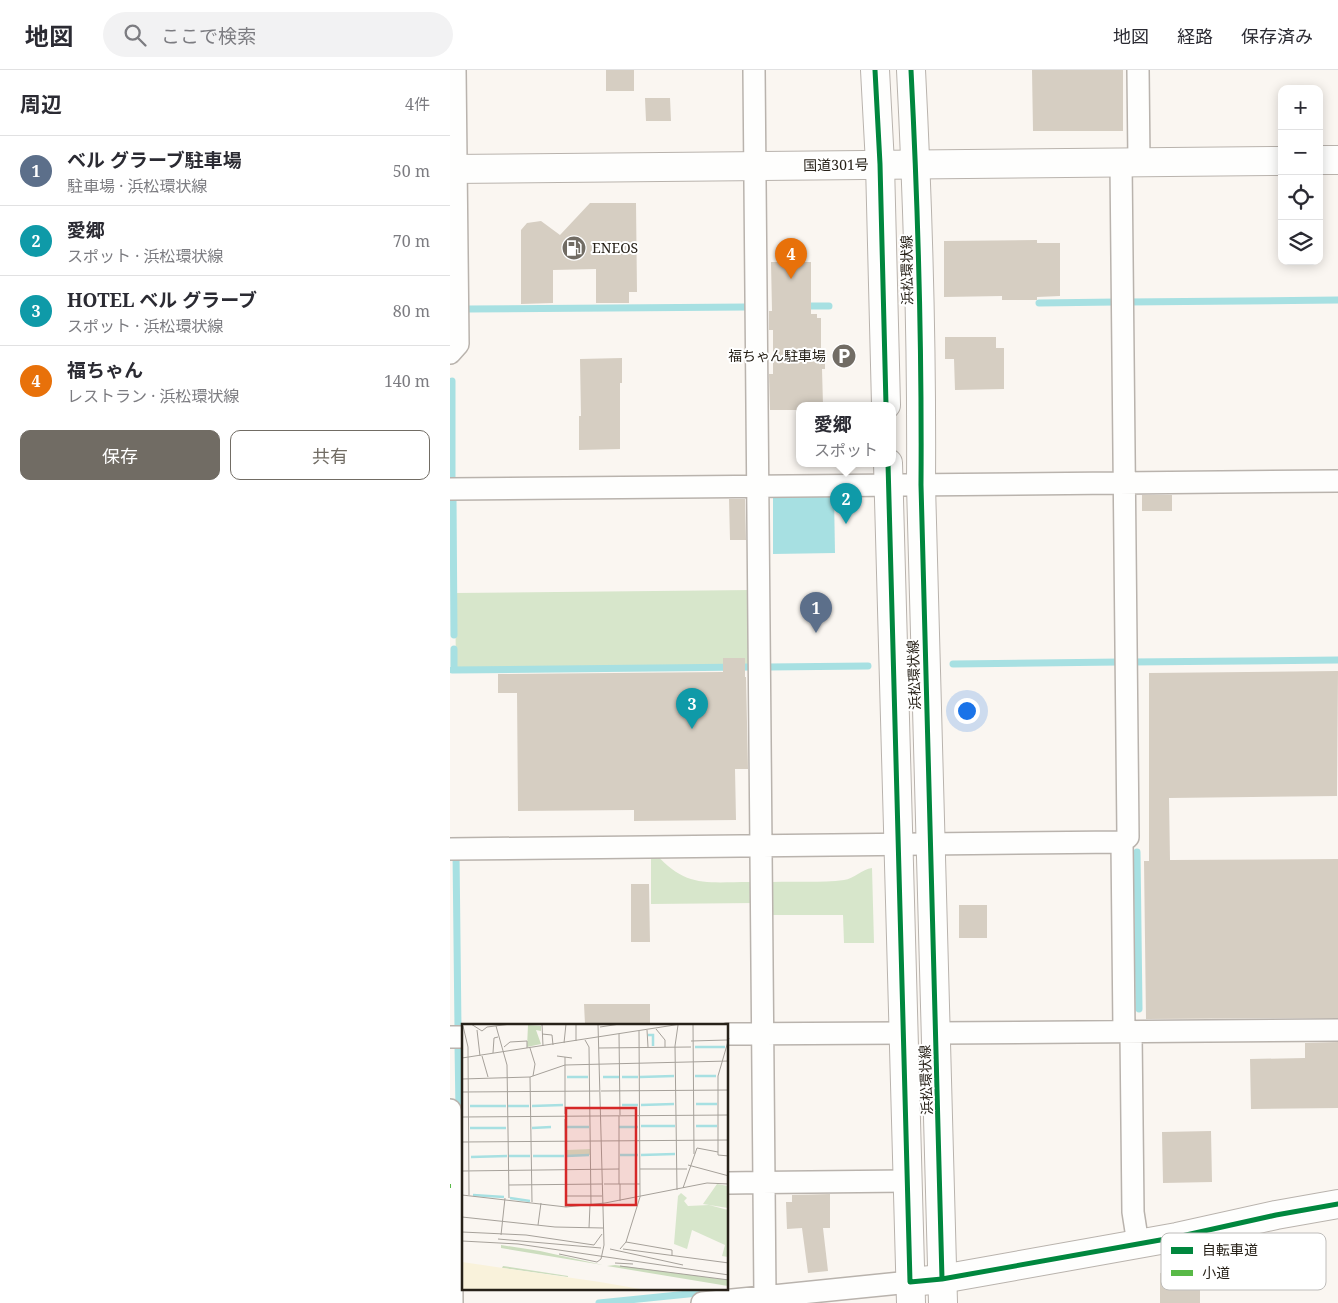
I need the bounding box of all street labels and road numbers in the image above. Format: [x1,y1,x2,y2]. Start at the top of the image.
street label: 国道301号 [803,154,869,175]
street label: 浜松環状線 [896,235,917,305]
street label: 浜松環状線 [903,640,924,710]
street label: 浜松環状線 [915,1045,936,1115]

